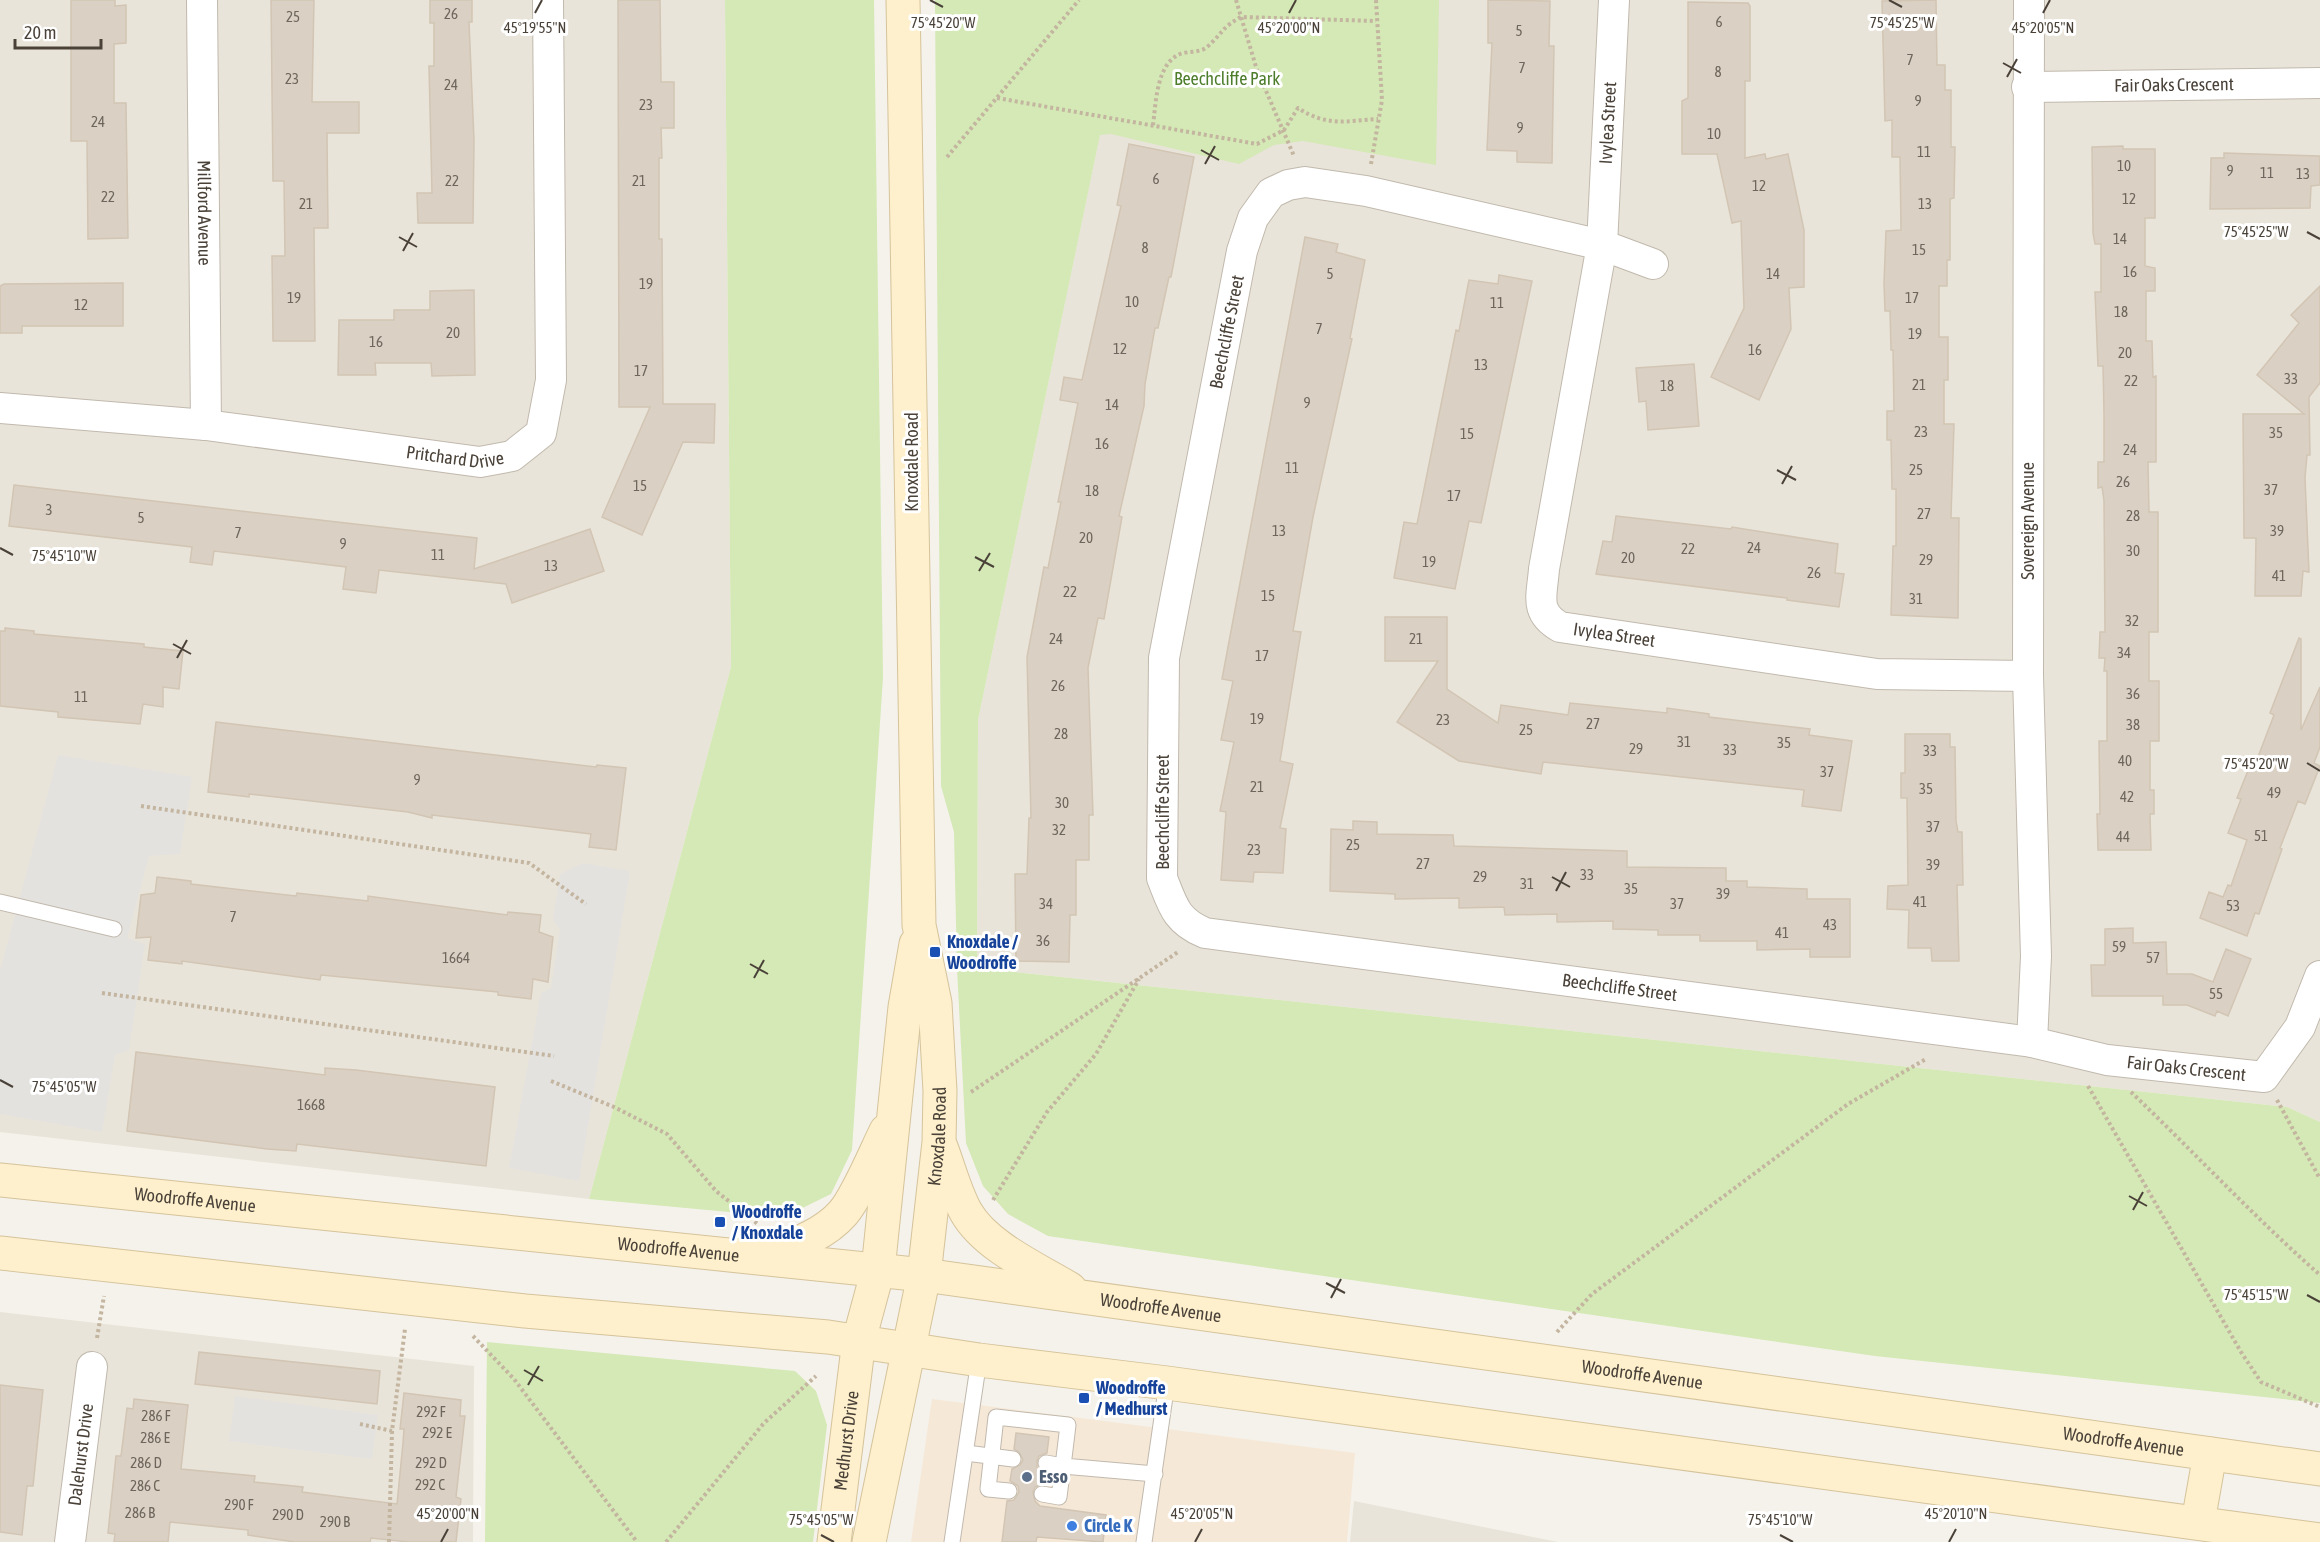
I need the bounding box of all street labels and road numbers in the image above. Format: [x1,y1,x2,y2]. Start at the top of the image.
street label: Fair Oaks Crescent [2114,73,2234,96]
street label: Ivylea Street [1595,81,1620,165]
street label: Millford Avenue [194,160,216,266]
street label: Beechcliffe Street [1205,273,1248,391]
street label: Knoxdale Road [901,412,922,512]
street label: Pritchard Drive [405,441,505,472]
street label: Sovereign Avenue [2017,462,2038,580]
street label: Ivylea Street [1572,618,1657,651]
street label: Beechcliffe Street [1152,754,1173,870]
street label: Beechcliffe Street [1561,969,1678,1005]
street label: Fair Oaks Crescent [2126,1051,2247,1085]
street label: Knoxdale Road [923,1086,950,1187]
street label: Woodroffe Avenue [133,1183,257,1216]
street label: Woodroffe Avenue [617,1233,740,1266]
street label: Woodroffe Avenue [1099,1289,1223,1326]
street label: Woodroffe Avenue [1580,1356,1704,1393]
street label: Medhurst Drive [829,1390,863,1492]
street label: Dalehurst Drive [64,1402,97,1507]
street label: Woodroffe Avenue [2062,1422,2186,1460]

